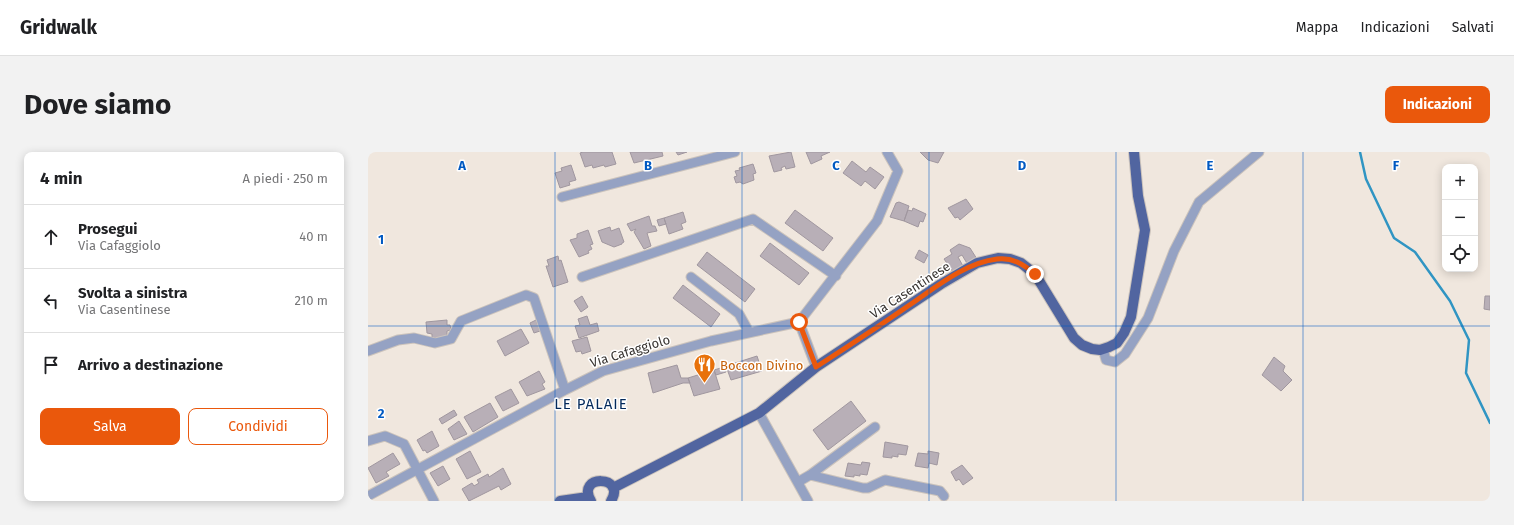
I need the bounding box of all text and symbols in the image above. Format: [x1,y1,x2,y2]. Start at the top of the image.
text: Gridwalk [20,16,97,39]
text: Mappa [1296,19,1338,36]
text: Indicazioni [1360,19,1430,36]
text: Salvati [1452,19,1494,36]
button: Indicazioni [1385,86,1490,123]
text: Dove siamo [24,88,171,121]
text: A [457,158,466,173]
text: B [644,158,652,173]
text: C [832,158,840,173]
text: D [1018,158,1027,173]
text: E [1207,158,1214,173]
text: F [1393,158,1400,173]
map controls [1442,164,1478,272]
button: + [1442,164,1478,200]
text: 4 min [40,168,83,189]
text: A piedi · 250 m [242,171,328,186]
button: − [1442,200,1478,236]
text: Prosegui [78,220,137,238]
icon: ahead [40,226,62,248]
text: 40 m [299,229,328,244]
text: 1 [378,232,384,247]
button: locate [1442,236,1478,272]
text: Via Cafaggiolo [78,238,161,253]
street label: Via Casentinese [867,259,953,321]
route end [1026,265,1044,283]
text: Svolta a sinistra [78,284,188,302]
icon: left [40,290,62,312]
text: 210 m [294,293,328,308]
text: Via Casentinese [78,302,171,317]
route start [790,313,808,331]
street label: Via Cafaggiolo [588,332,672,370]
restaurant icon: Boccon Divino [691,352,717,385]
icon: arrive [40,354,62,376]
text: Arrivo a destinazione [78,356,223,374]
place label: Boccon Divino [720,358,803,373]
district label: LE PALAIE [554,395,628,413]
text: 2 [378,406,385,421]
button: Salva [40,408,180,445]
button: Condividi [188,408,328,445]

